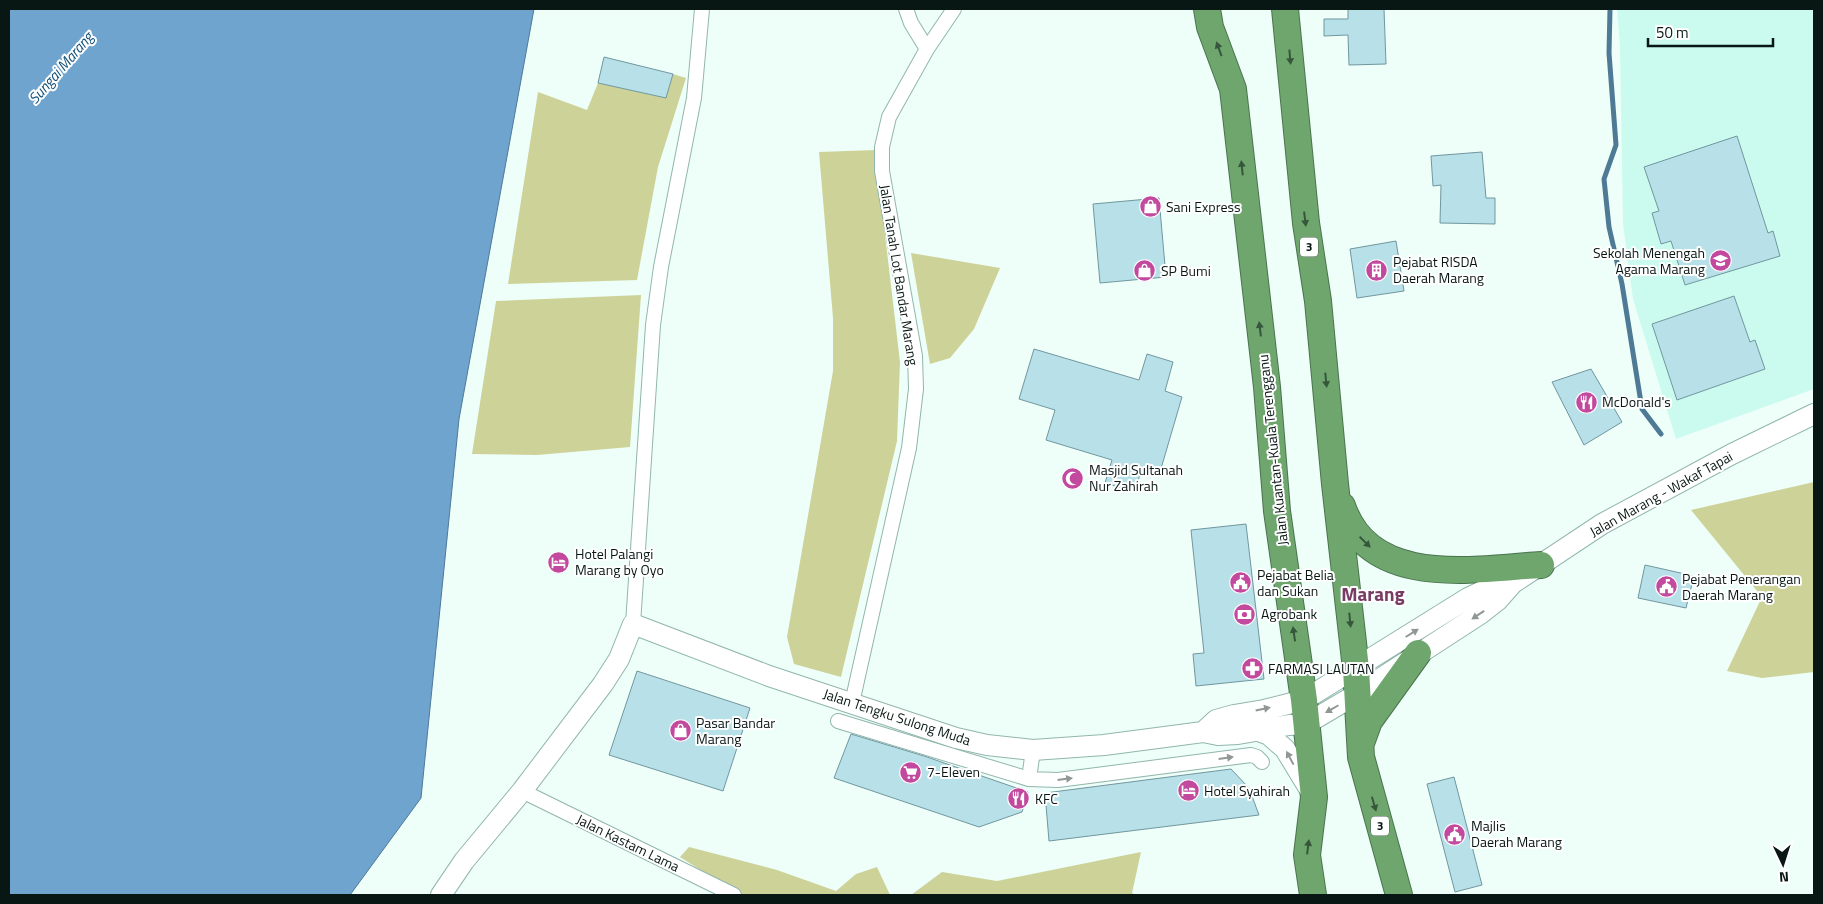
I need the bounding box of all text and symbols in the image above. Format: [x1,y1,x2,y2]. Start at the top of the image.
scale bar [1648,15,1773,47]
text: 50 m [1656,21,1689,44]
water label: Sungai Marang [23,25,100,109]
one-way arrow [1215,41,1223,56]
one-way arrow [1286,50,1294,66]
one-way arrow [1238,160,1246,176]
street label: Jalan Tanah Lot Bandar Marang [875,183,924,367]
shop icon: Sani Express [1138,195,1162,219]
place label: Sani Express [1166,196,1241,217]
one-way arrow [1301,211,1309,227]
road number: 3 [1300,238,1318,256]
place label: Sekolah Menengah Agama Marang [1593,242,1705,279]
school or university icon: Sekolah Menengah Agama Marang [1709,249,1733,273]
place label: Pejabat RISDA Daerah Marang [1393,251,1484,288]
building icon: Pejabat RISDA Daerah Marang [1365,258,1389,282]
shop icon: SP Bumi [1133,259,1157,283]
place label: SP Bumi [1161,260,1211,281]
one-way arrow [1256,321,1264,337]
street label: Jalan Kuantan-Kuala Terengganu [1252,354,1293,546]
one-way arrow [1322,373,1330,389]
restaurant icon: McDonald's [1574,390,1598,414]
place label: McDonald's [1602,391,1671,412]
street label: Jalan Marang - Wakaf Tapai [1585,445,1736,542]
place label: Masjid Sultanah Nur Zahirah [1089,459,1183,496]
mosque icon: Masjid Sultanah Nur Zahirah [1061,466,1085,490]
one-way arrow [1358,536,1370,548]
place label: Hotel Palangi Marang by Oyo [575,543,664,580]
hotel icon: Hotel Palangi Marang by Oyo [547,550,571,574]
place label: Pejabat Belia dan Sukan [1257,564,1334,601]
place label: Pejabat Penerangan Daerah Marang [1682,568,1801,605]
public building icon: Pejabat Belia dan Sukan [1229,571,1253,595]
public building icon: Pejabat Penerangan Daerah Marang [1654,575,1678,599]
district label: Marang [1341,579,1405,608]
bank icon: Agrobank [1233,602,1257,626]
place label: Agrobank [1261,603,1317,624]
one-way arrow [1471,610,1484,620]
one-way arrow [1346,612,1354,628]
one-way arrow [1290,626,1298,642]
one-way arrow [1405,629,1418,638]
pharmacy icon: FARMASI LAUTAN [1240,657,1264,681]
place label: FARMASI LAUTAN [1268,658,1374,679]
street label: Jalan Tengku Sulong Muda [821,683,974,750]
one-way arrow [1256,705,1271,713]
one-way arrow [1324,705,1339,713]
place label: Pasar Bandar Marang [696,712,775,749]
shop icon: Pasar Bandar Marang [668,719,692,743]
one-way arrow [1286,752,1295,765]
one-way arrow [1219,754,1235,762]
supermarket icon: 7-Eleven [899,760,923,784]
place label: 7-Eleven [927,761,980,782]
one-way arrow [1057,775,1073,783]
hotel icon: Hotel Syahirah [1176,779,1200,803]
place label: Hotel Syahirah [1204,780,1290,801]
restaurant icon: KFC [1007,787,1031,811]
place label: KFC [1035,788,1058,809]
one-way arrow [1370,797,1378,812]
street label: Jalan Kastam Lama [573,808,683,877]
place label: Majlis Daerah Marang [1471,815,1562,852]
road number: 3 [1371,816,1389,836]
public building icon: Majlis Daerah Marang [1443,822,1467,846]
one-way arrow [1304,839,1312,855]
north arrow [1758,839,1808,889]
text: N [1778,867,1790,888]

